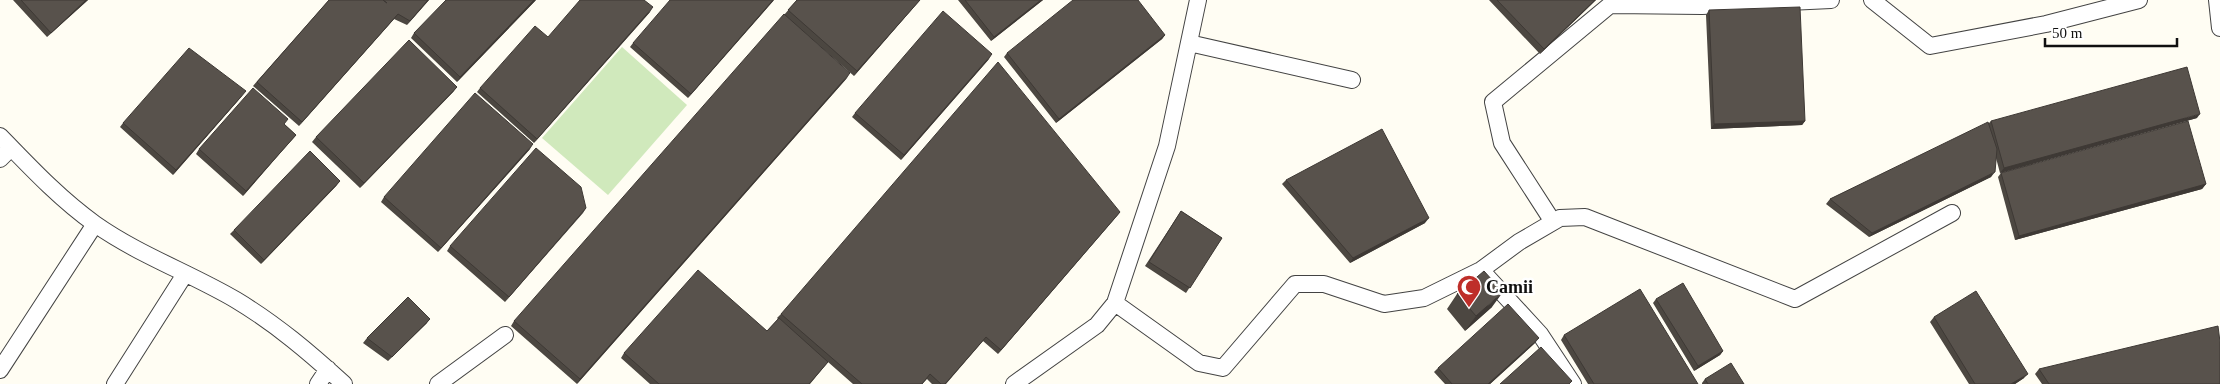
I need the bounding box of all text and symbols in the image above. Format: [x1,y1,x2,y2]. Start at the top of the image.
scale bar [2045,15,2178,47]
text: 50 m [2052,25,2083,41]
mosque icon: Camii [1456,274,1482,308]
place label: Camii [1486,277,1533,297]

